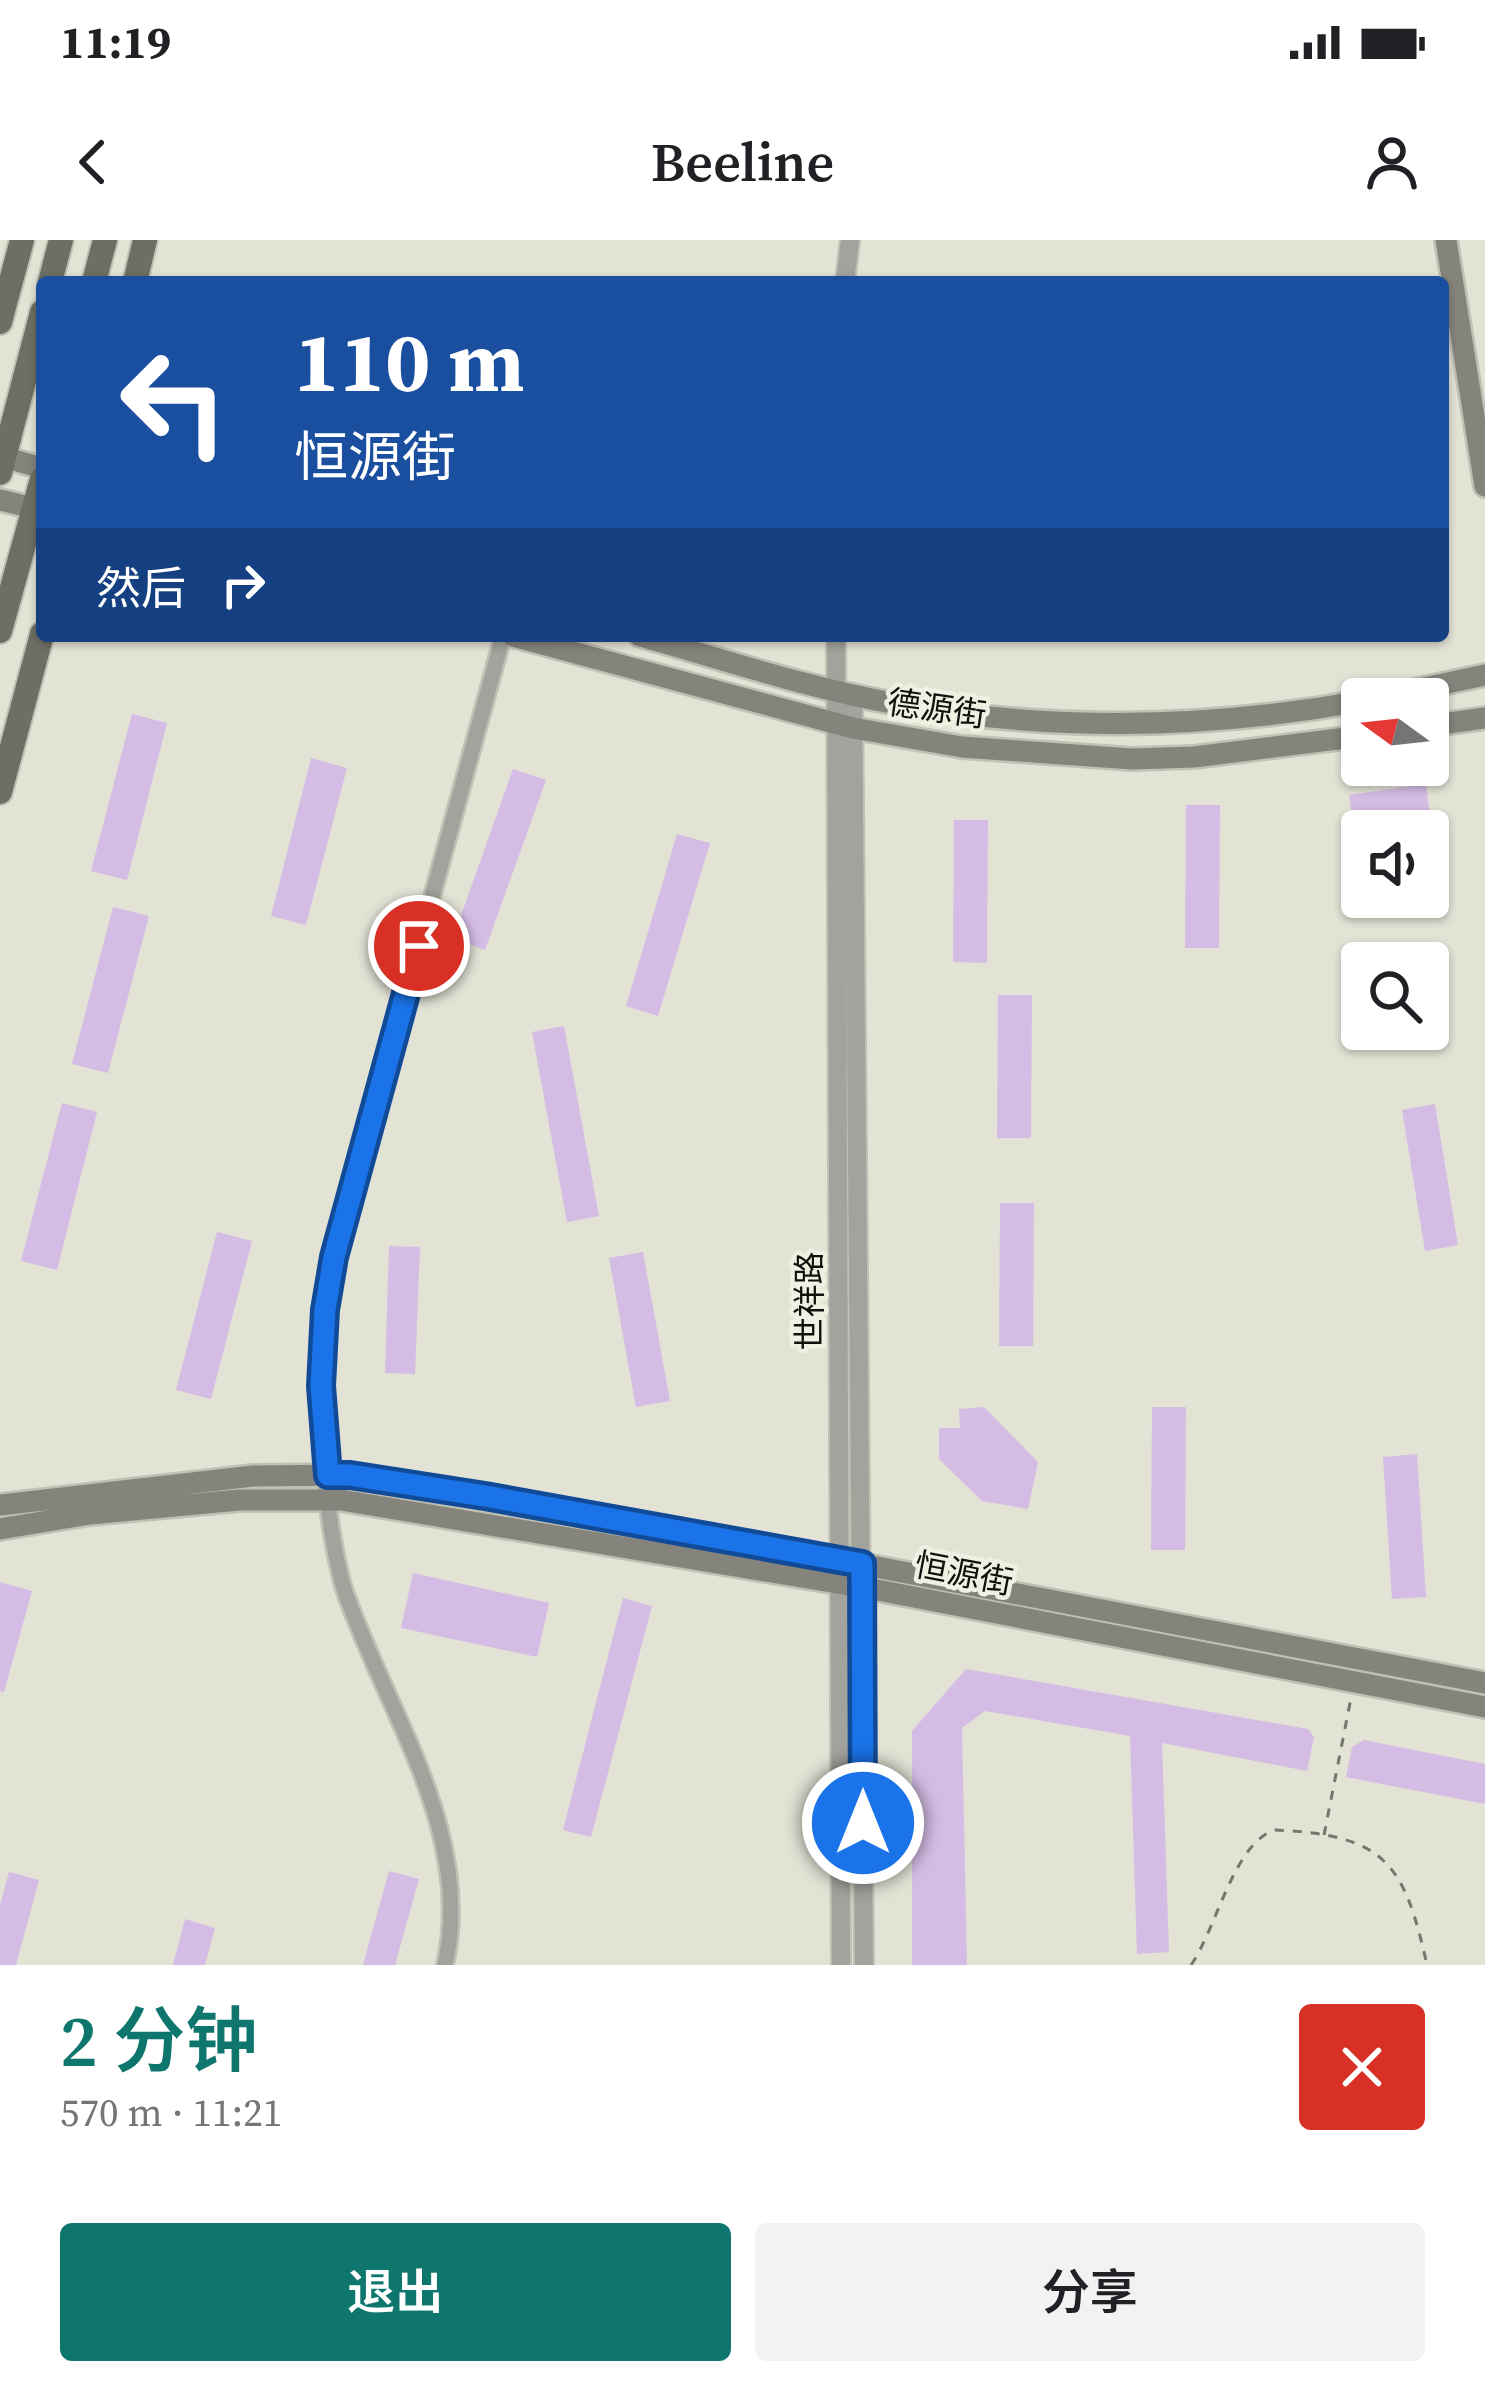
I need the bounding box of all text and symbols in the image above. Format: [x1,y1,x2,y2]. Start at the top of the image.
text: 11:19 [60,11,171,73]
text: Beeline [651,125,834,199]
icon: back [60,129,126,195]
icon: person [1359,129,1425,195]
text: 110 m [294,304,525,419]
icon: left [96,324,252,480]
text: 恒源街 [294,420,456,494]
icon: right [210,552,276,618]
text: 然后 [96,557,186,619]
north arrow [1341,678,1449,786]
map controls [1341,678,1449,1050]
street label: 德源街 [885,679,989,738]
button: sound [1341,810,1449,918]
pin [368,895,470,997]
icon: arrive [386,913,452,979]
button: search [1341,942,1449,1050]
street label: 世祥路 [787,1252,832,1351]
street label: 恒源街 [911,1542,1017,1605]
position arrow [800,1760,926,1886]
text: 2 分钟 [60,1991,258,2090]
button: close [1299,2004,1425,2130]
text: 570 m · 11:21 [60,2086,282,2139]
button: 退出 [60,2223,731,2361]
button: 分享 [755,2223,1425,2361]

